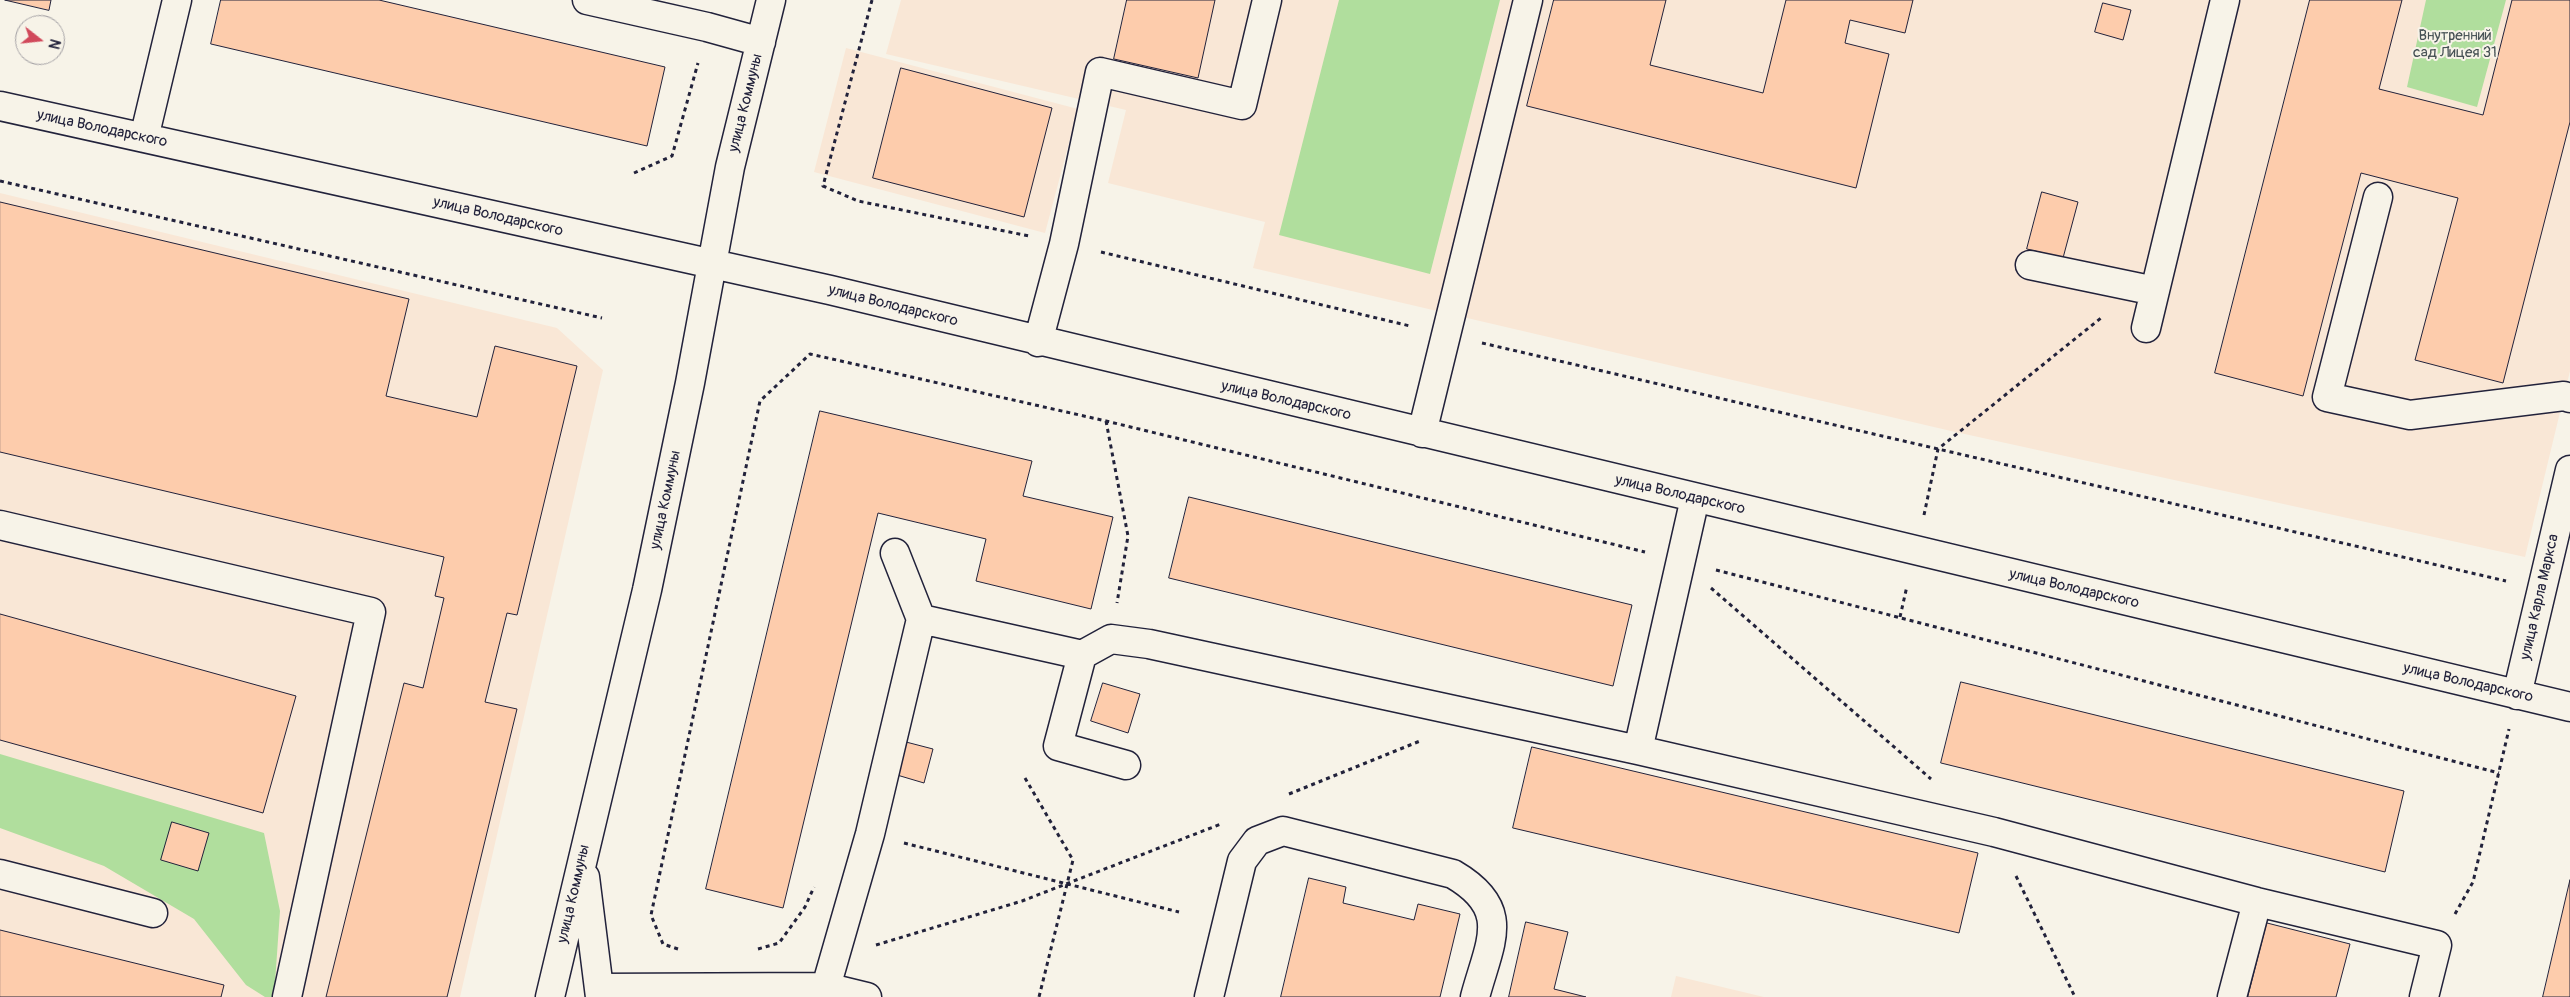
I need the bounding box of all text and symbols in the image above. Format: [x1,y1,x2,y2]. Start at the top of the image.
north arrow [15,15,65,65]
park label: Внутренний сад Лицея 31 [2413,27,2497,62]
text: N [44,37,63,51]
street label: улица Коммуны [725,52,767,154]
street label: улица Володарского [35,106,169,152]
street label: улица Володарского [431,193,565,241]
street label: улица Володарского [826,281,960,331]
street label: улица Володарского [1219,377,1353,425]
street label: улица Коммуны [647,449,685,551]
street label: улица Володарского [1613,471,1747,519]
street label: улица Карла Маркса [2517,532,2563,662]
street label: улица Володарского [2007,565,2141,613]
street label: улица Володарского [2401,659,2535,707]
street label: улица Коммуны [554,843,594,945]

